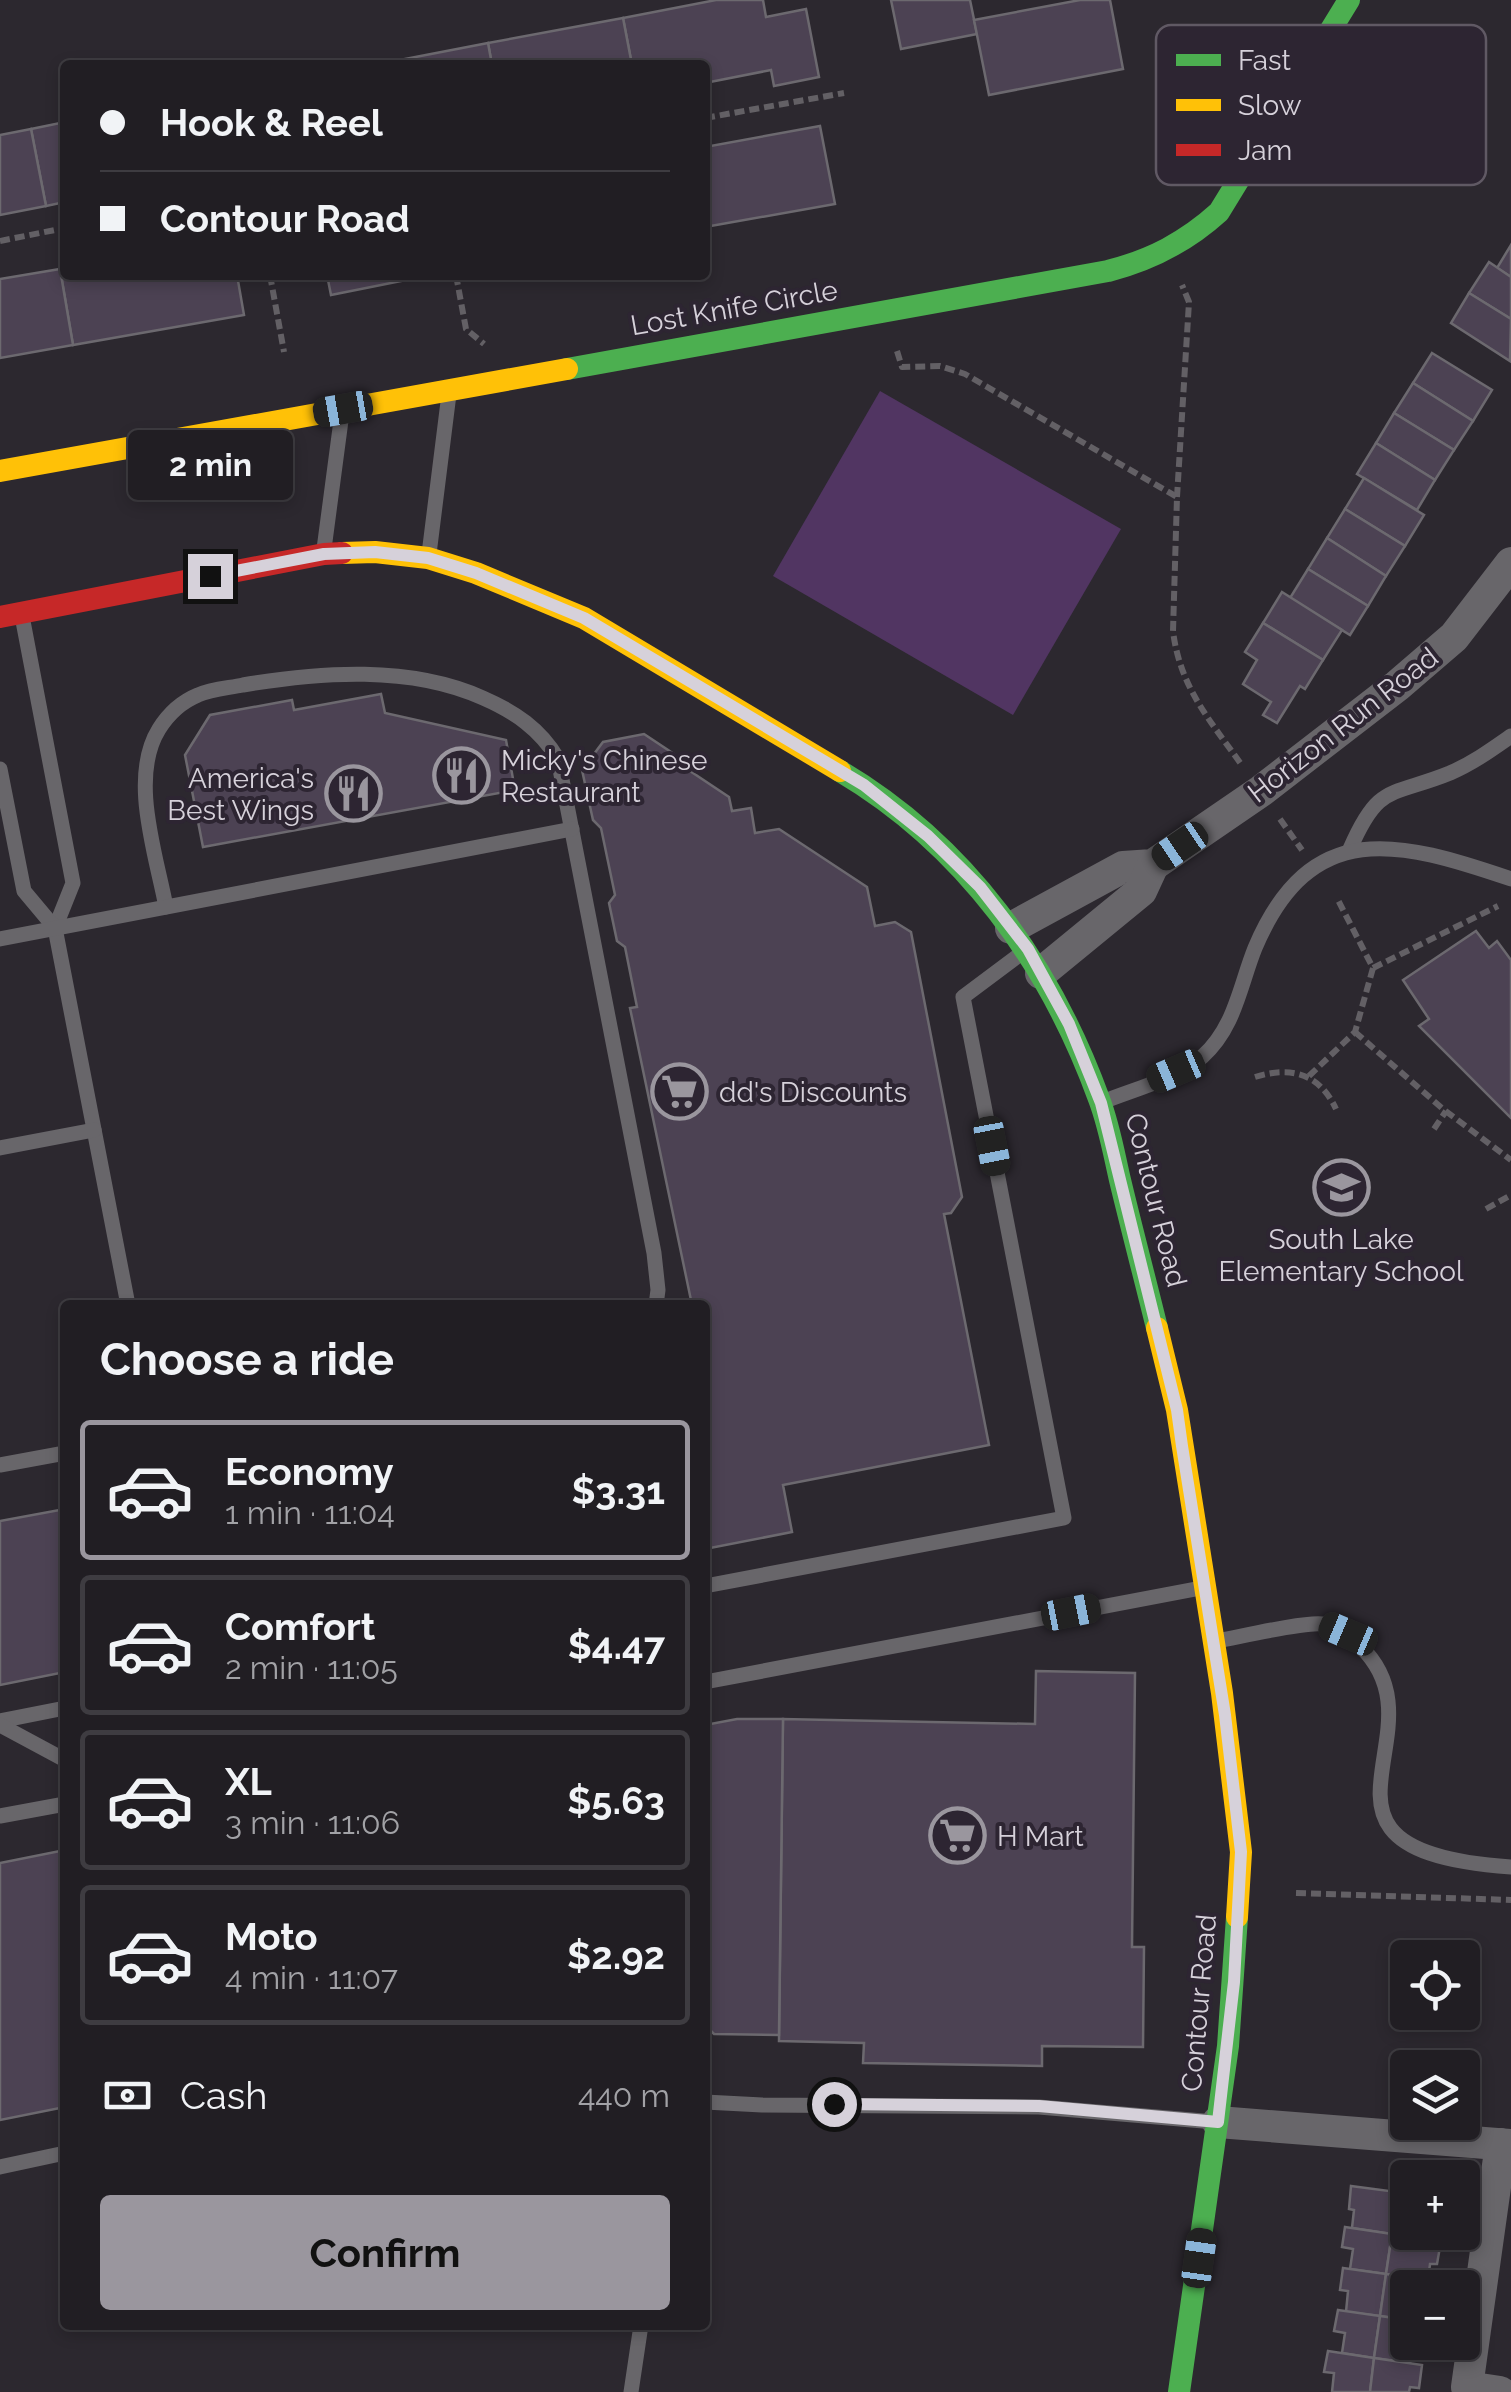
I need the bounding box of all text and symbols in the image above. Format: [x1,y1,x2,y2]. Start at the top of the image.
legend [1156,25,1486,185]
text: Fast [1238,44,1291,77]
text: Slow [1238,89,1302,122]
text: Hook & Reel [160,100,383,145]
text: Jam [1238,134,1292,167]
text: Contour Road [160,196,410,241]
street label: Lost Knife Circle [628,274,840,342]
car [311,389,375,429]
callout: 2 min [128,431,292,501]
text: 2 min [169,446,252,483]
route end [188,554,233,599]
street label: Horizon Run Road [1241,641,1445,809]
place label: Micky's Chinese Restaurant [501,744,707,809]
restaurant icon: Micky's Chinese Restaurant [432,746,492,806]
place label: America's Best Wings [167,762,314,827]
restaurant icon: America's Best Wings [323,764,383,824]
car [1147,817,1213,875]
car [1143,1045,1209,1097]
supermarket icon: dd's Discounts [650,1062,710,1122]
place label: dd's Discounts [719,1076,907,1109]
street label: Contour Road [1118,1110,1194,1290]
car [972,1114,1012,1178]
school or university icon: South Lake Elementary School [1311,1158,1371,1218]
place label: South Lake Elementary School [1218,1223,1464,1288]
text: Choose a ride [100,1333,394,1386]
icon: car [105,1445,195,1535]
text: Economy [225,1449,394,1494]
text: $3.31 [571,1468,665,1513]
text: 1 min · 11:04 [225,1494,395,1531]
car [1039,1592,1103,1632]
icon: car [105,1600,195,1690]
text: Comfort [225,1604,375,1649]
car [1315,1608,1381,1660]
text: $4.47 [568,1623,665,1668]
text: 2 min · 11:05 [225,1649,398,1686]
icon: car [105,1755,195,1845]
text: XL [225,1759,272,1804]
text: $5.63 [567,1778,665,1823]
text: 3 min · 11:06 [225,1804,400,1841]
supermarket icon: H Mart [928,1806,988,1866]
place label: H Mart [997,1820,1084,1853]
icon: car [105,1910,195,2000]
street label: Contour Road [1175,1913,1223,2093]
text: Moto [225,1914,318,1959]
text: $2.92 [567,1933,665,1978]
map controls [1390,1940,1480,2360]
button: locate [1390,1940,1480,2030]
text: 4 min · 11:07 [225,1959,398,1996]
button: layers [1390,2050,1480,2140]
icon: cash [100,2068,155,2123]
text: Cash [180,2073,267,2118]
text: 440 m [578,2077,670,2114]
route start [812,2082,857,2127]
button: + [1390,2160,1480,2250]
button: Confirm [100,2195,670,2310]
car [1180,2226,1218,2290]
button: − [1390,2270,1480,2360]

